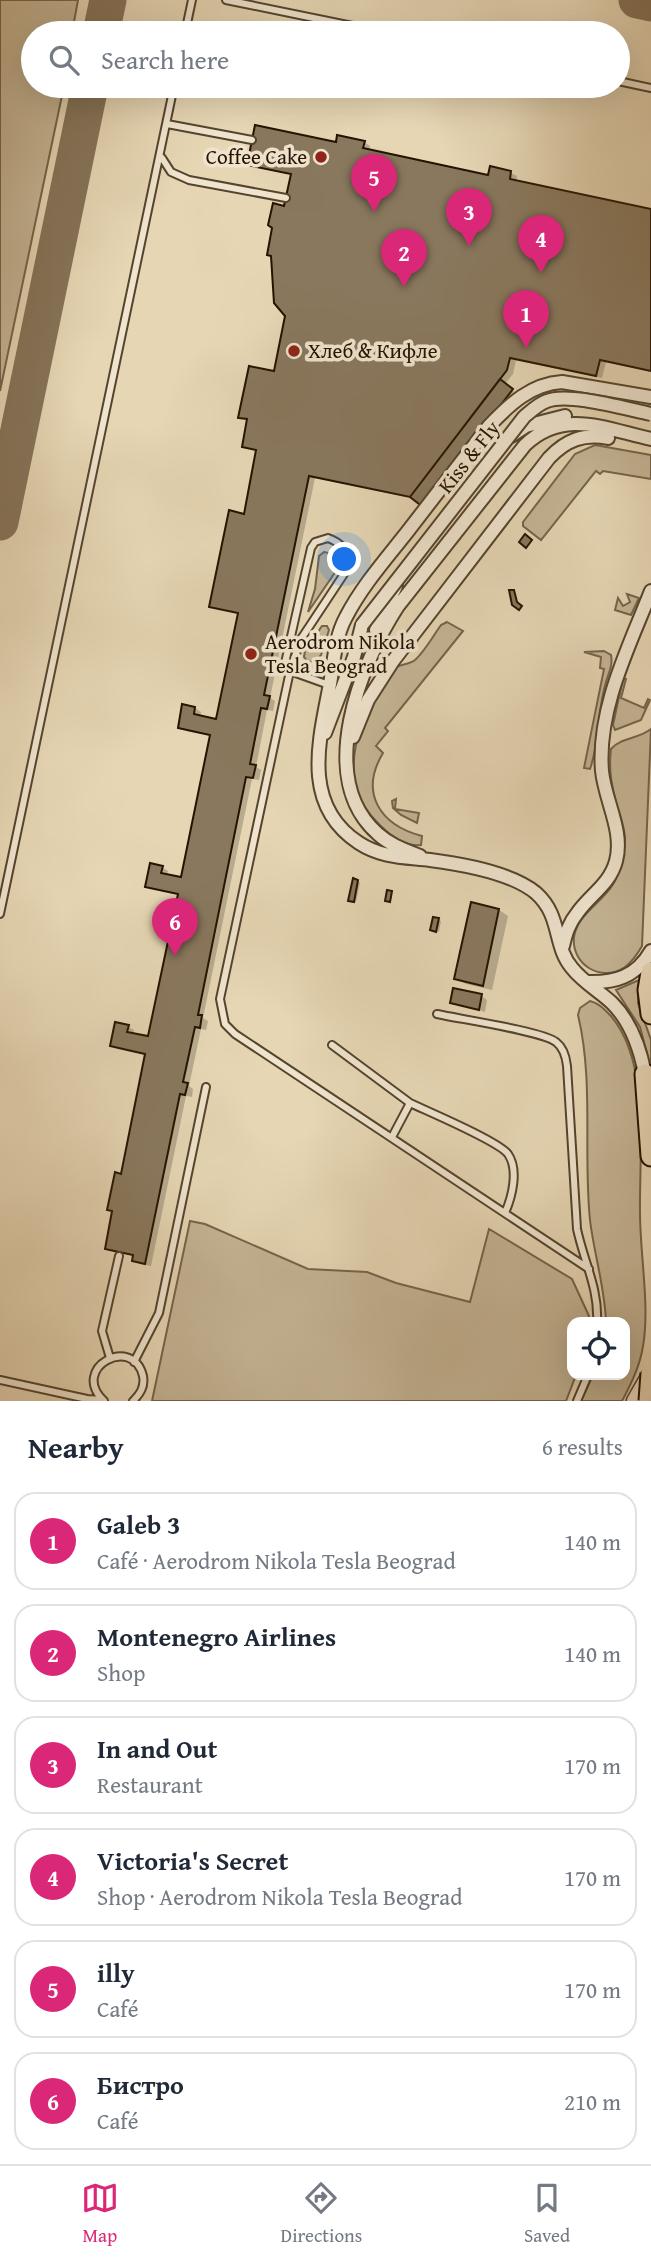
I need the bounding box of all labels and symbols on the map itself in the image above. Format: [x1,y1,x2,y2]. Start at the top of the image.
place label: Coffee Cake [206,141,307,172]
marker: Coffee Cake [313,149,329,165]
pin: 5 [351,154,397,212]
pin: 3 [446,188,492,246]
pin: 4 [518,215,564,273]
pin: 2 [381,229,427,287]
pin: 1 [503,290,549,348]
place label: Хлеб & Кифле [308,335,438,366]
marker: Хлеб & Кифле [286,343,302,359]
street label: Kiss & Fly [430,413,507,500]
your location [327,542,361,576]
place label: Aerodrom Nikola Tesla Beograd [265,626,415,681]
marker: Aerodrom Nikola Tesla Beograd [243,646,259,662]
pin: 6 [152,898,198,956]

